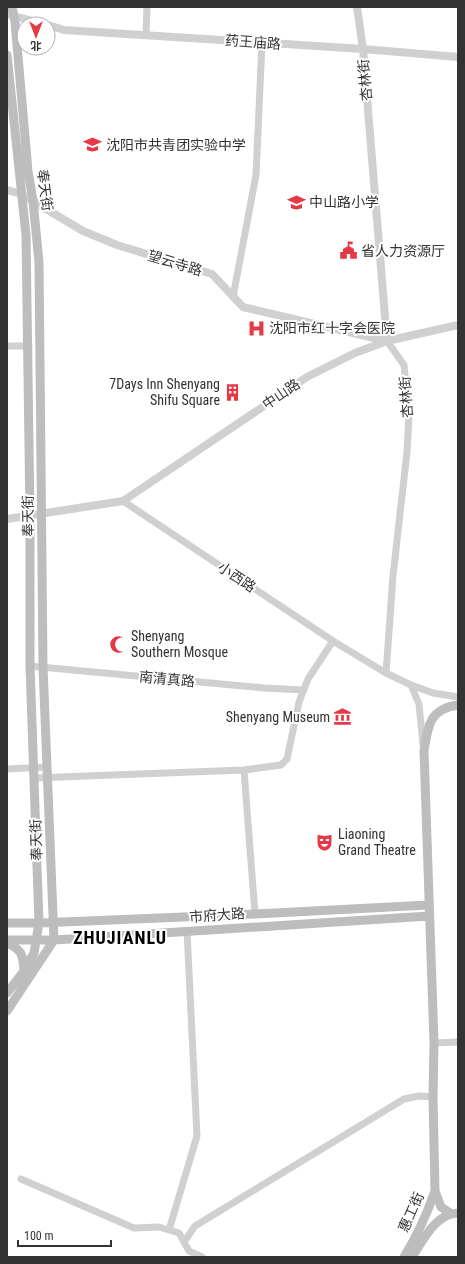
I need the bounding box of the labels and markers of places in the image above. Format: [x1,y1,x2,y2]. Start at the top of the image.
school or university icon: 沈阳市共青团实验中学 [83,135,103,155]
place label: 沈阳市共青团实验中学 [106,137,246,153]
school or university icon: 中山路小学 [286,192,306,212]
place label: 中山路小学 [309,194,379,210]
public building icon: 省人力资源厅 [338,241,358,261]
place label: 省人力资源厅 [361,243,445,259]
hospital icon: 沈阳市红十字会医院 [246,318,266,338]
place label: 沈阳市红十字会医院 [269,320,395,336]
place label: 7Days Inn Shenyang Shifu Square [109,376,220,408]
building icon: 7Days Inn Shenyang Shifu Square [223,382,243,402]
place label: Shenyang Southern Mosque [131,628,229,660]
mosque icon: Shenyang Southern Mosque [108,634,128,654]
museum icon: Shenyang Museum [333,707,353,727]
place label: Shenyang Museum [226,709,330,725]
place label: Liaoning Grand Theatre [338,826,416,858]
theatre icon: Liaoning Grand Theatre [315,832,335,852]

